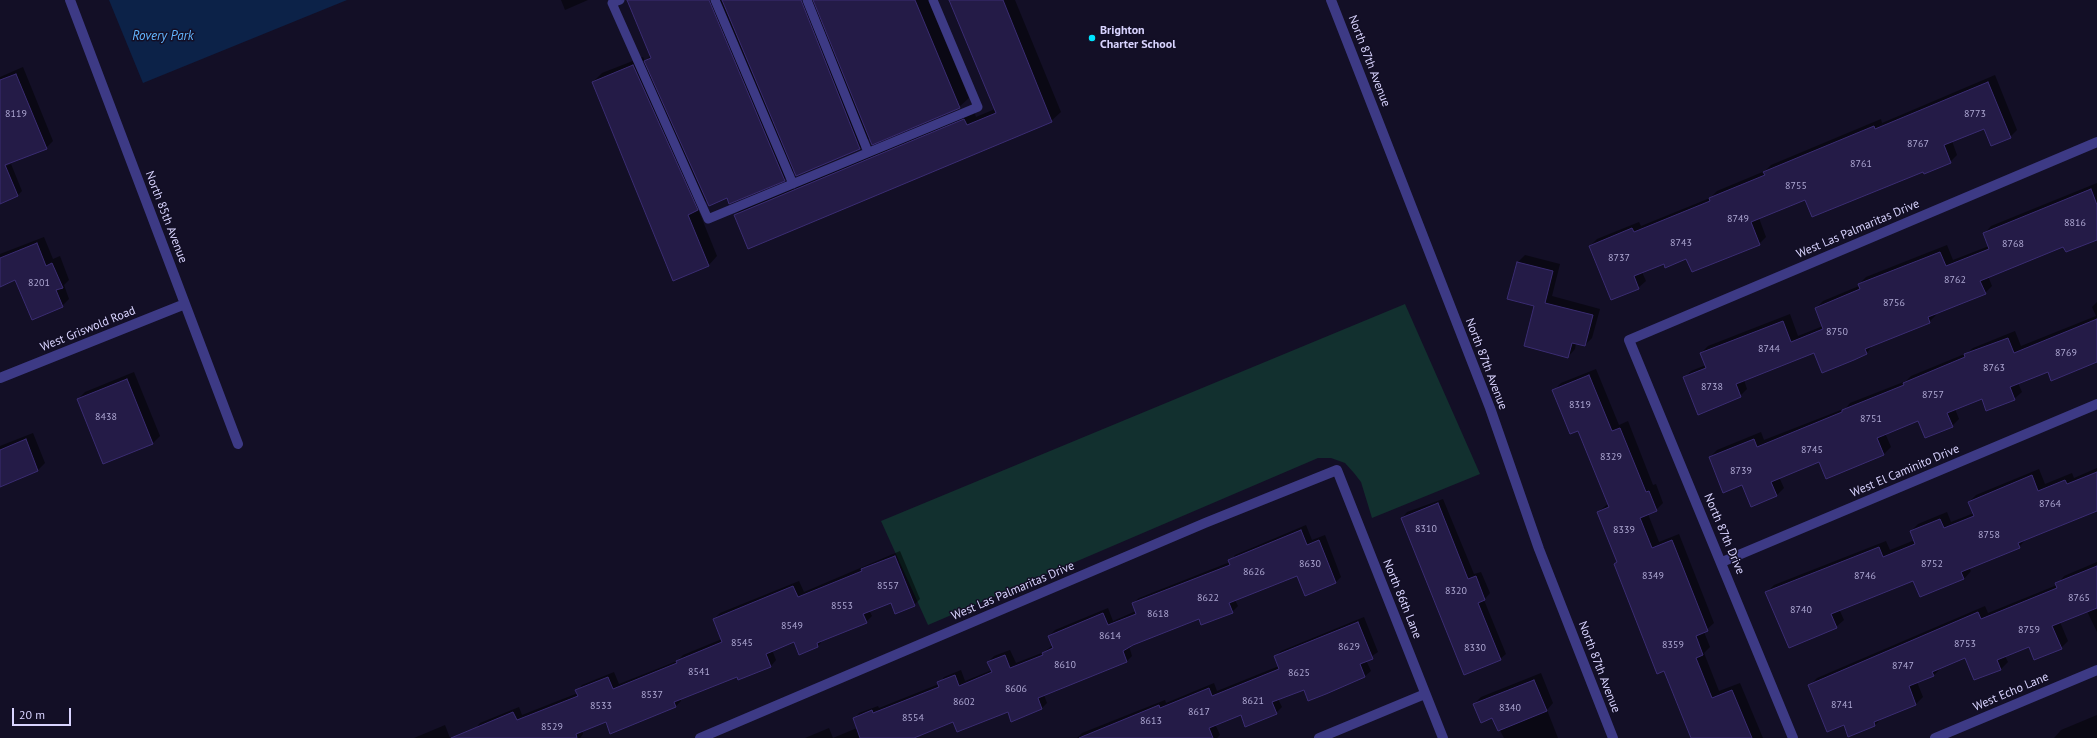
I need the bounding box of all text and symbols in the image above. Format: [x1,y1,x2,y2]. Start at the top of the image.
street label: North 87th Avenue [1345,13,1393,109]
place label: Brighton Charter School [1100,24,1176,52]
water label: Rovery Park [132,28,194,44]
marker: Brighton Charter School [1087,33,1097,43]
house number: 8119 [5,108,27,120]
house number: 8773 [1964,108,1986,120]
house number: 8767 [1907,138,1929,150]
house number: 8761 [1850,158,1872,170]
street label: North 85th Avenue [142,169,190,265]
house number: 8755 [1785,180,1807,192]
street label: West Las Palmaritas Drive [1794,197,1922,261]
house number: 8749 [1727,213,1749,225]
house number: 8816 [2064,217,2086,229]
house number: 8743 [1670,237,1692,249]
house number: 8768 [2002,238,2024,250]
house number: 8737 [1608,252,1630,264]
house number: 8762 [1944,274,1966,286]
house number: 8201 [28,277,50,289]
house number: 8756 [1883,297,1905,309]
street label: West Griswold Road [38,303,138,355]
street label: North 87th Avenue [1462,316,1510,412]
house number: 8750 [1826,326,1848,338]
house number: 8744 [1758,343,1780,355]
house number: 8769 [2055,347,2077,359]
house number: 8763 [1983,362,2005,374]
house number: 8738 [1701,381,1723,393]
house number: 8757 [1922,389,1944,401]
house number: 8319 [1569,399,1591,411]
house number: 8438 [95,411,117,423]
house number: 8751 [1860,413,1882,425]
street label: West El Caminito Drive [1848,442,1962,500]
house number: 8745 [1801,444,1823,456]
house number: 8329 [1600,451,1622,463]
house number: 8739 [1730,465,1752,477]
street label: North 87th Drive [1701,491,1747,577]
house number: 8764 [2039,498,2061,510]
house number: 8310 [1415,523,1437,535]
house number: 8339 [1613,524,1635,536]
house number: 8758 [1978,529,2000,541]
street label: North 86th Lane [1380,557,1424,641]
house number: 8630 [1299,558,1321,570]
house number: 8752 [1921,558,1943,570]
street label: West Las Palmaritas Drive [949,559,1077,623]
house number: 8626 [1243,566,1265,578]
house number: 8349 [1642,570,1664,582]
house number: 8746 [1854,570,1876,582]
house number: 8557 [877,580,899,592]
house number: 8320 [1445,585,1467,597]
house number: 8622 [1197,592,1219,604]
house number: 8765 [2068,592,2090,604]
house number: 8553 [831,600,853,612]
house number: 8740 [1790,604,1812,616]
house number: 8618 [1147,608,1169,620]
street label: North 87th Avenue [1575,619,1623,715]
house number: 8549 [781,620,803,632]
house number: 8759 [2018,624,2040,636]
house number: 8614 [1099,630,1121,642]
house number: 8545 [731,637,753,649]
house number: 8753 [1954,638,1976,650]
house number: 8359 [1662,639,1684,651]
house number: 8629 [1338,641,1360,653]
house number: 8330 [1464,642,1486,654]
house number: 8610 [1054,659,1076,671]
house number: 8747 [1892,660,1914,672]
house number: 8541 [688,666,710,678]
house number: 8625 [1288,667,1310,679]
street label: West Echo Lane [1971,670,2051,714]
house number: 8606 [1005,683,1027,695]
house number: 8537 [641,689,663,701]
house number: 8621 [1242,695,1264,707]
house number: 8602 [953,696,975,708]
house number: 8741 [1831,699,1853,711]
scale bar [14,700,73,726]
house number: 8533 [590,700,612,712]
house number: 8340 [1499,702,1521,714]
house number: 8617 [1188,706,1210,718]
text: 20 m [19,707,45,722]
house number: 8554 [902,712,924,724]
house number: 8613 [1140,715,1162,727]
house number: 8529 [541,721,563,733]

